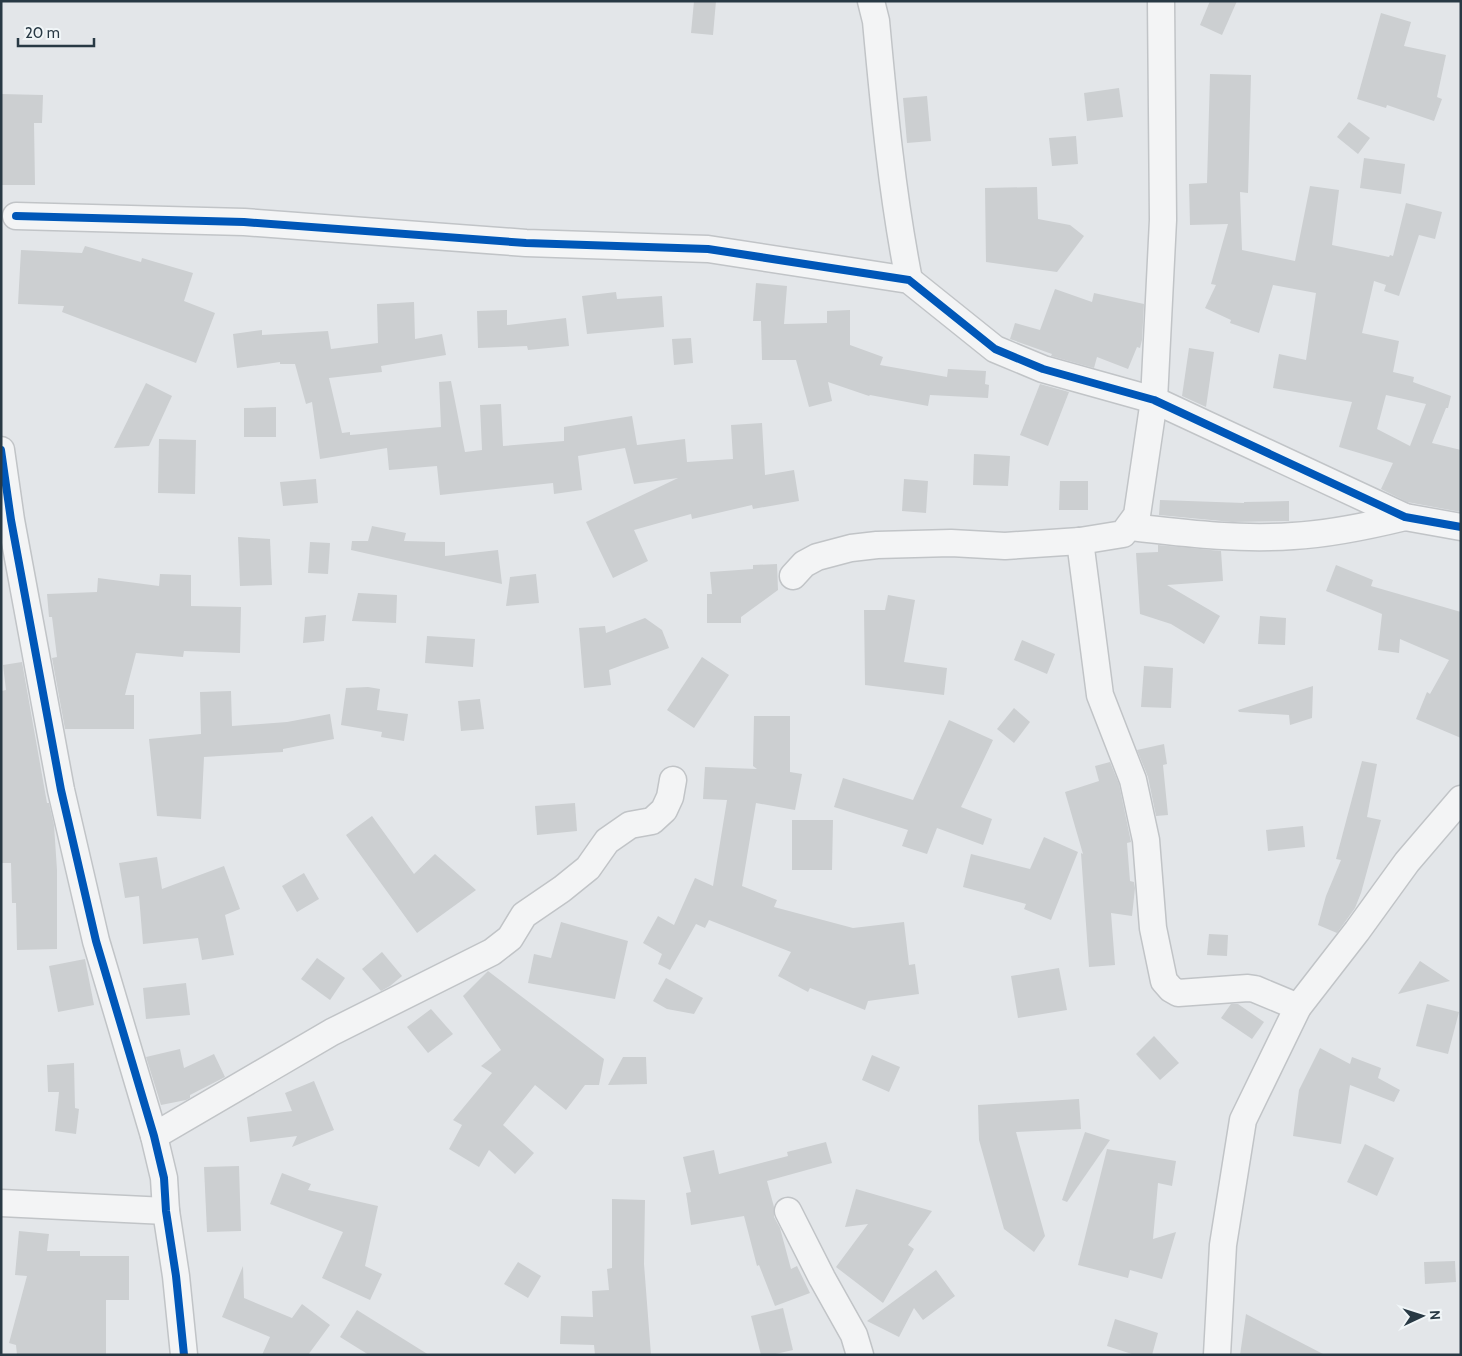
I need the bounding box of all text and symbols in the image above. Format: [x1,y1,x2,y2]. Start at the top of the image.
scale bar [18,15,94,47]
text: 20 m [25,24,60,42]
north arrow [1397,1291,1447,1341]
text: N [1426,1310,1444,1321]

